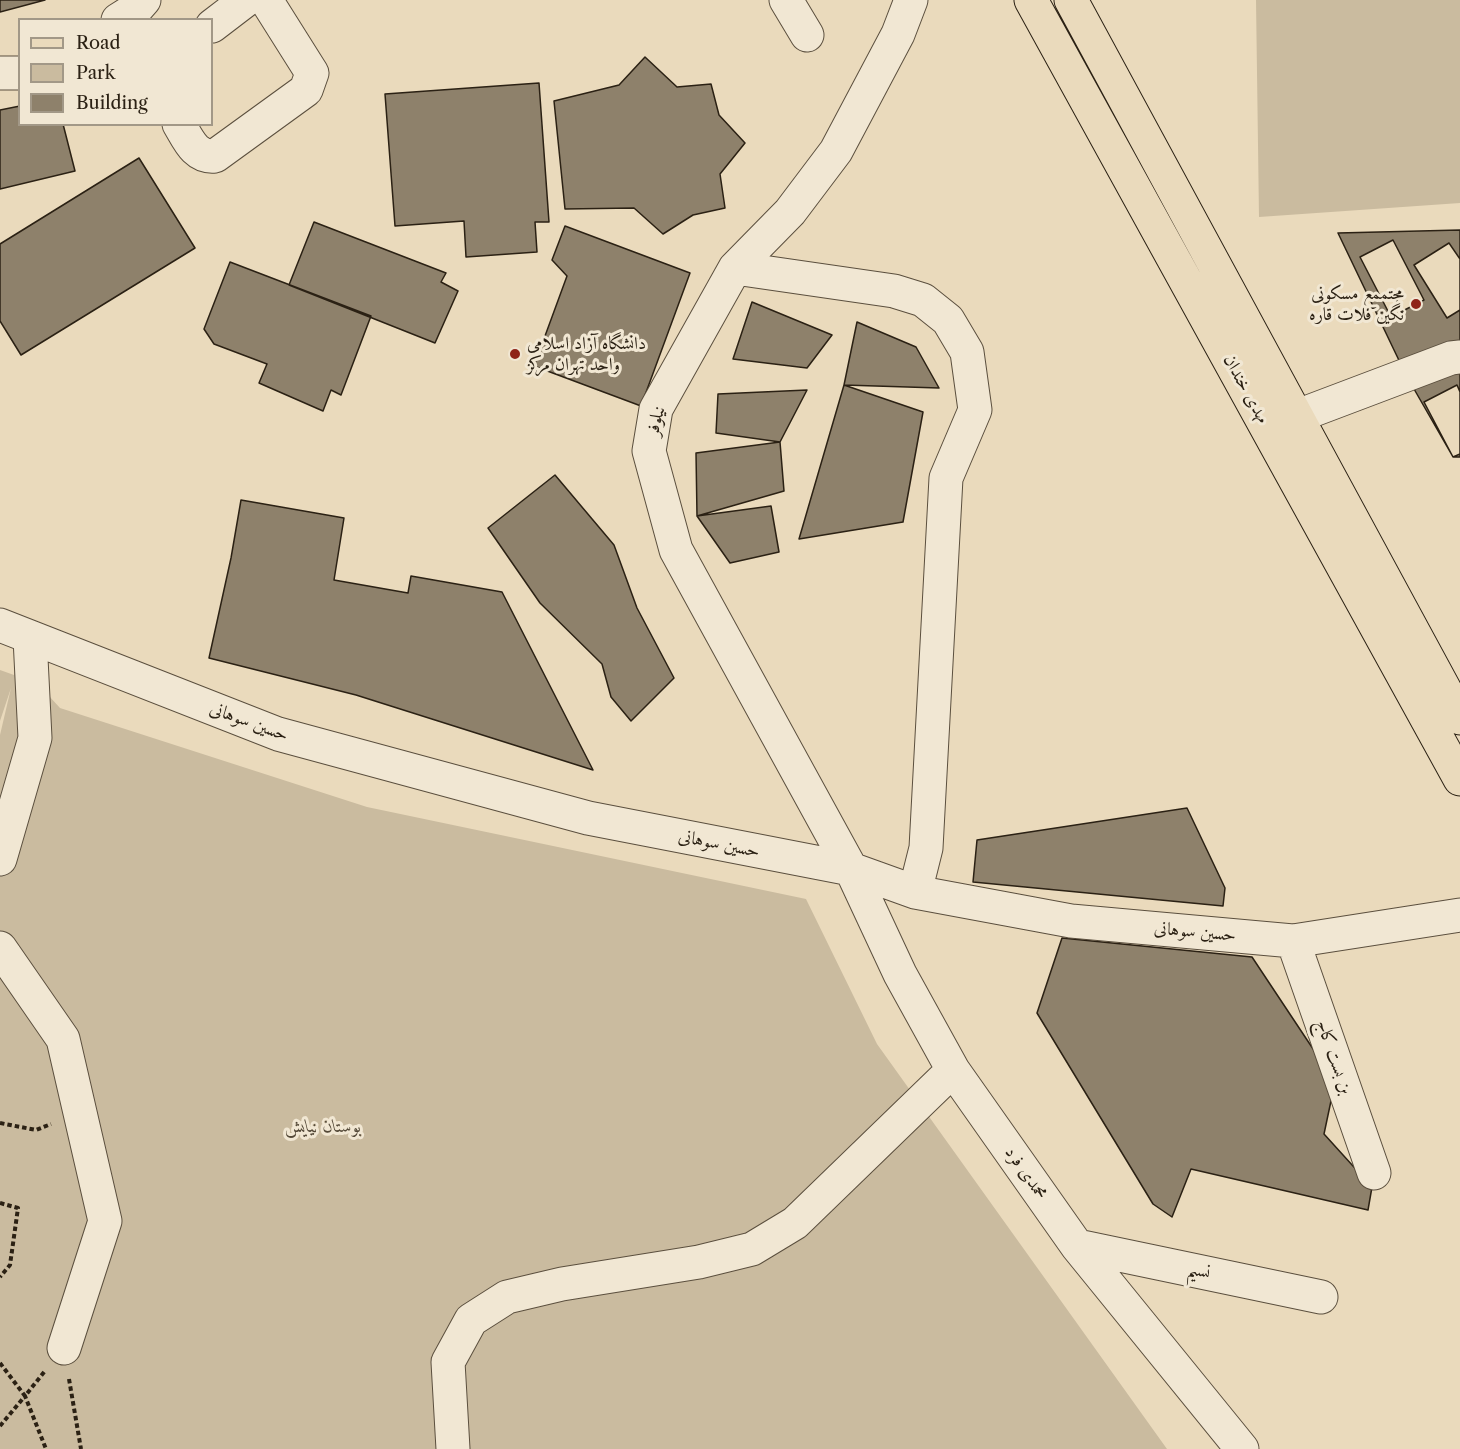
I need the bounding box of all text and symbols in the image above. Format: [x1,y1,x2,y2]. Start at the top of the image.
legend [18,18,213,126]
text: Road [76,32,121,54]
text: Park [76,62,115,84]
text: Building [76,92,148,114]
place label: مجتممع مسکونی نگین فلات قاره [1309,283,1404,326]
marker: مجتممع مسکونی نگین فلات قاره [1409,297,1423,311]
place label: دانشگاه آزاد اسلامی واحد تهران مرکز [527,333,646,376]
marker: دانشگاه آزاد اسلامی واحد تهران مرکز [508,347,522,361]
street label: مهدی خندان [1218,351,1274,427]
street label: نیلوفر [642,404,670,438]
street label: حسین سوهانی [207,698,291,746]
street label: حسین سوهانی [676,826,762,862]
street label: حسین سوهانی [1153,918,1237,946]
street label: بن بست کاج [1311,1017,1357,1097]
park label: بوستان نیایش [285,1116,361,1138]
street label: محمدی فرد [1000,1142,1052,1204]
street label: نسیم [1186,1258,1212,1284]

